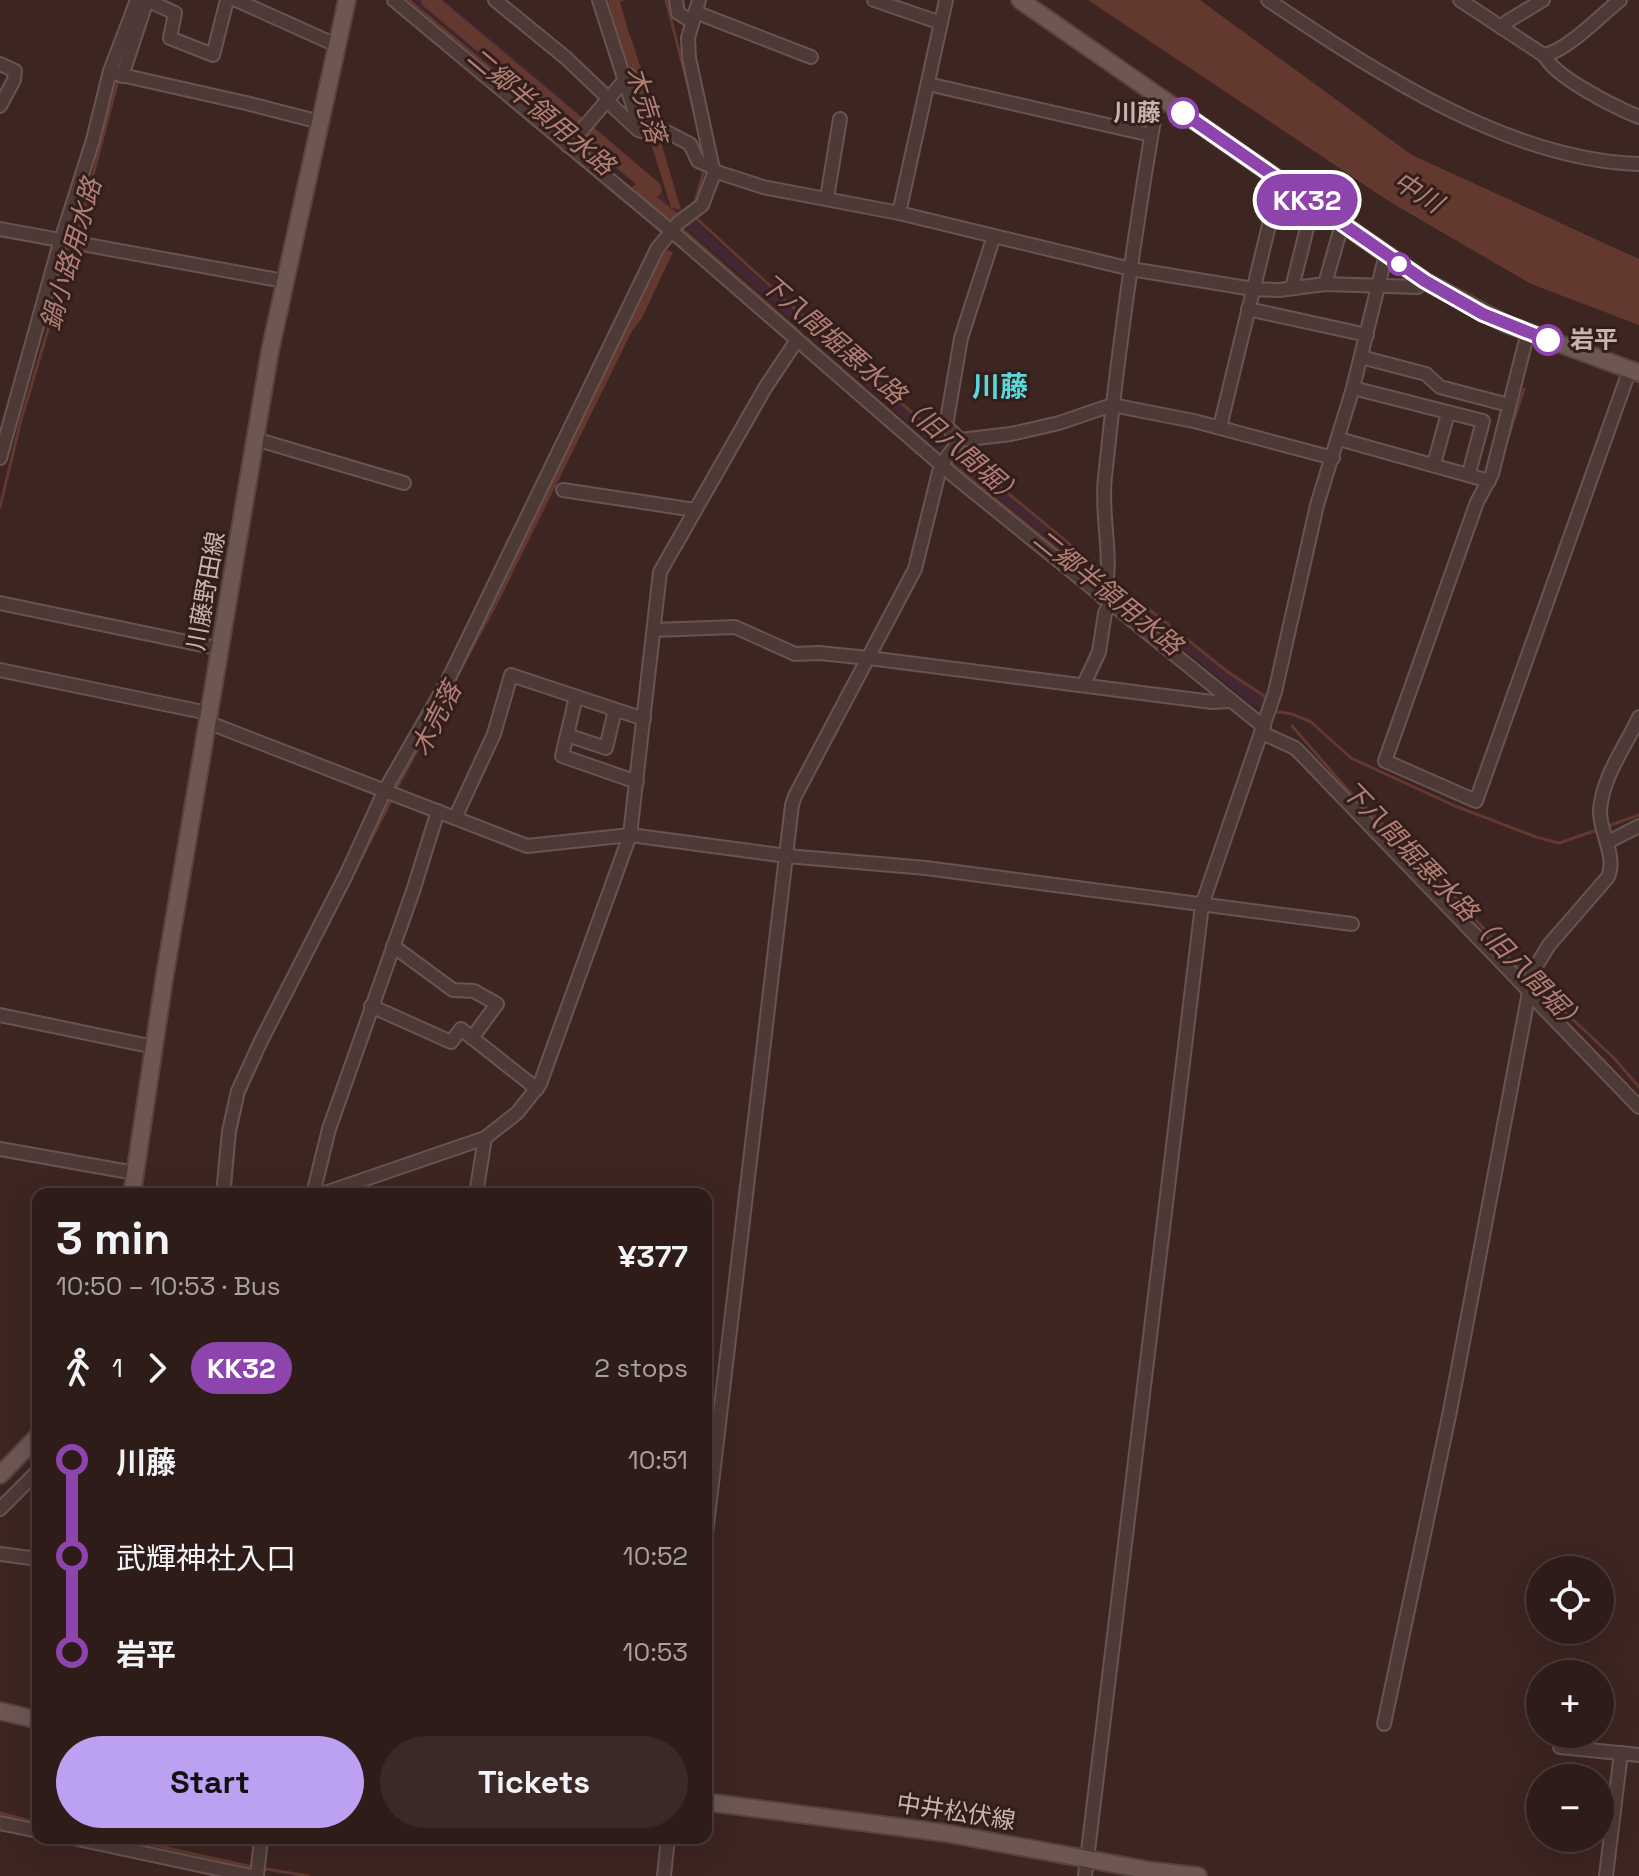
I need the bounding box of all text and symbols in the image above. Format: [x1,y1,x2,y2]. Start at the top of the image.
water label: 二郷半領用水路 [460,39,623,184]
water label: 木売落 [618,63,675,151]
place label: 川藤 [1113,97,1161,128]
marker: 川藤 [1168,98,1198,128]
water label: 中川 [1387,164,1452,222]
water label: 鍋小路用水路 [33,172,109,334]
line badge: KK32 [1251,174,1363,226]
text: KK32 [1273,182,1341,218]
unlabelled marker [1388,253,1410,275]
water label: 下八間堀悪水路（旧八間堀） [753,266,1031,514]
place label: 岩平 [1570,324,1618,355]
marker: 岩平 [1533,325,1563,355]
district label: 川藤 [972,368,1028,404]
water label: 二郷半領用水路 [1027,522,1191,664]
street label: 川藤野田線 [180,529,231,653]
water label: 木売落 [403,673,471,761]
water label: 下八間堀悪水路（旧八間堀） [1334,774,1594,1040]
text: 3 min [56,1211,170,1267]
text: ¥377 [618,1237,688,1276]
text: 10:50 – 10:53 · Bus [56,1269,280,1303]
icon: walk [56,1346,100,1390]
icon: forward [135,1346,179,1390]
text: KK32 [207,1350,276,1386]
text: 1 [112,1351,123,1385]
text: 2 stops [594,1351,688,1385]
text: 川藤 [116,1443,176,1482]
text: 10:51 [628,1443,688,1477]
text: 武輝神社入口 [116,1539,296,1578]
text: 10:52 [623,1539,688,1573]
map controls [1526,1556,1614,1852]
button: locate [1526,1556,1614,1644]
text: 岩平 [116,1635,176,1674]
text: 10:53 [623,1635,688,1669]
button: + [1526,1660,1614,1748]
button: Start [56,1736,364,1828]
button: Tickets [380,1736,688,1828]
button: − [1526,1764,1614,1852]
street label: 中井松伏線 [894,1787,1018,1836]

